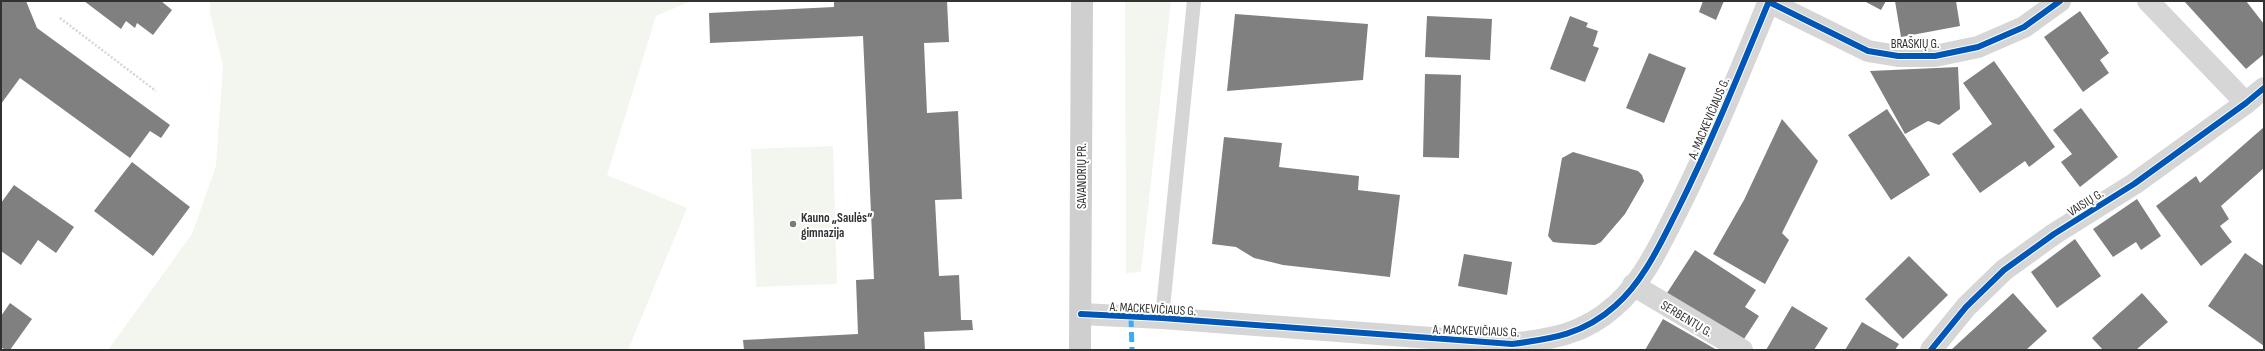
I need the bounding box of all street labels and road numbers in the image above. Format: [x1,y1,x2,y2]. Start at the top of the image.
street label: BRAŠKIŲ G. [1891,35,1939,52]
street label: A. MACKEVIČIAUS G. [1683,75,1733,162]
street label: SAVANORIŲ PR. [1074,143,1090,209]
street label: VAISIŲ G. [2065,186,2106,220]
street label: SERBENTŲ G. [1658,297,1715,341]
street label: A. MACKEVIČIAUS G. [1108,298,1197,319]
street label: A. MACKEVIČIAUS G. [1431,320,1520,341]

